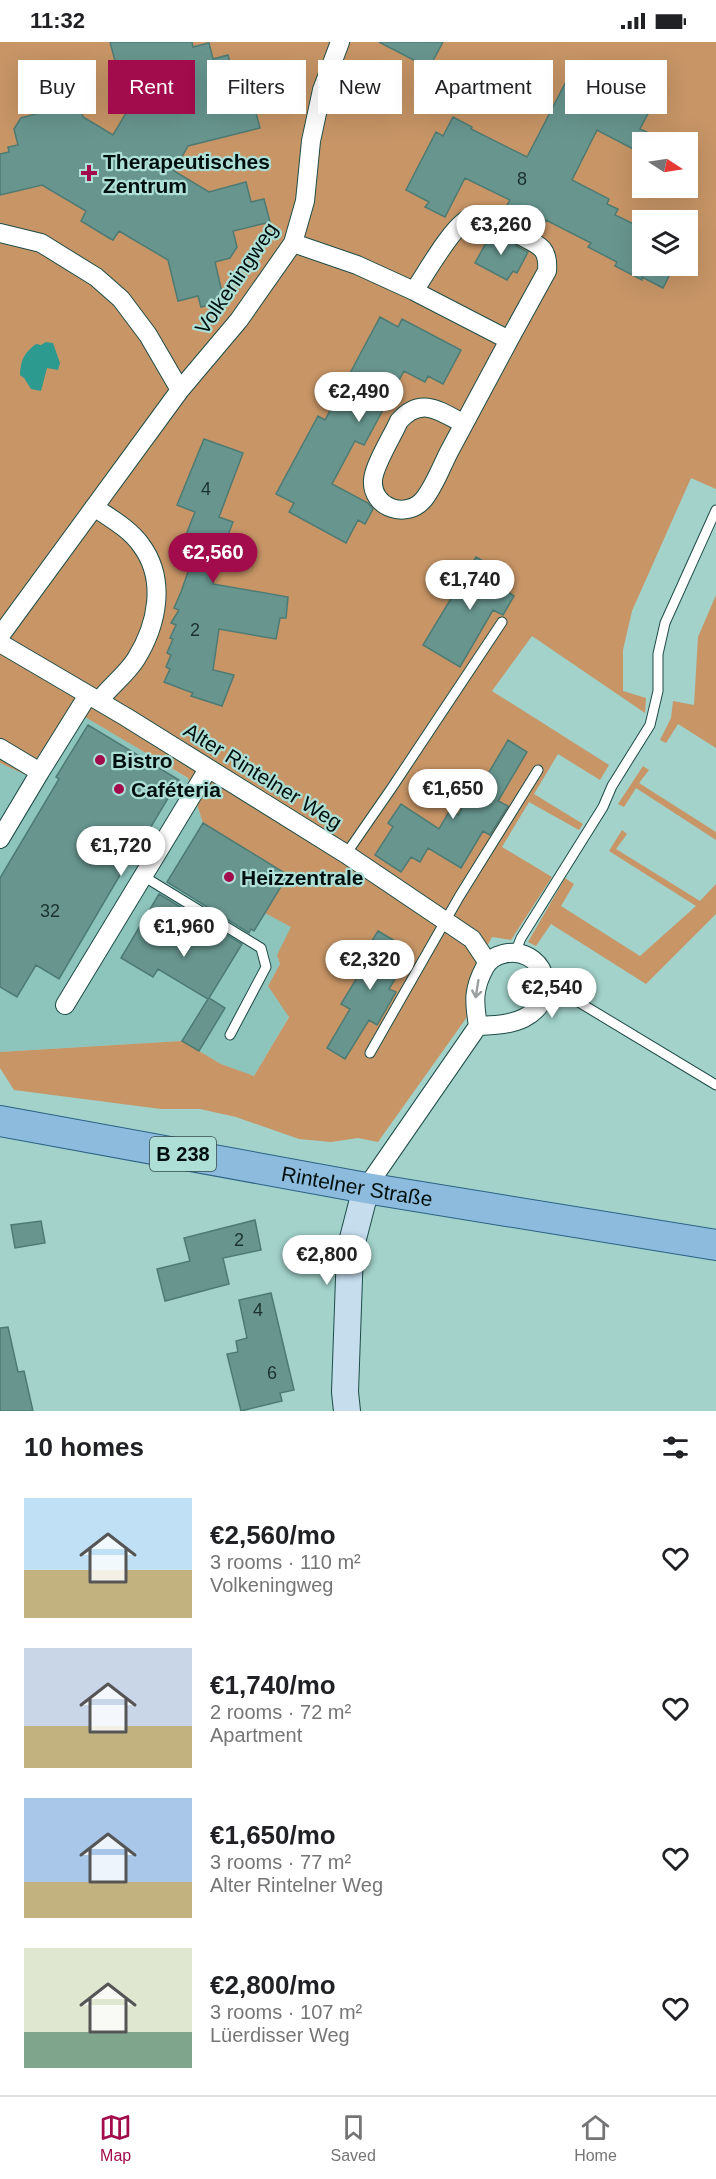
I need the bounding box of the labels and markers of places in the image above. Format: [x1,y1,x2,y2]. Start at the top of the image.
place label: Therapeutisches Zentrum [103,150,270,197]
marker: Therapeutisches Zentrum [80,164,98,182]
pin: €3,260 [452,205,550,256]
pin: €2,490 [310,372,408,423]
pin: €2,560 [164,533,262,584]
pin: €1,740 [421,560,519,611]
place label: Bistro [112,749,173,772]
marker: Bistro [93,753,107,767]
pin: €1,650 [404,769,502,820]
place label: Caféteria [131,778,221,801]
marker: Caféteria [112,782,126,796]
pin: €1,720 [72,826,170,877]
place label: Heizzentrale [241,866,364,889]
marker: Heizzentrale [222,870,236,884]
pin: €1,960 [135,907,233,958]
pin: €2,320 [321,940,419,991]
pin: €2,540 [503,968,601,1019]
pin: €2,800 [278,1235,376,1286]

